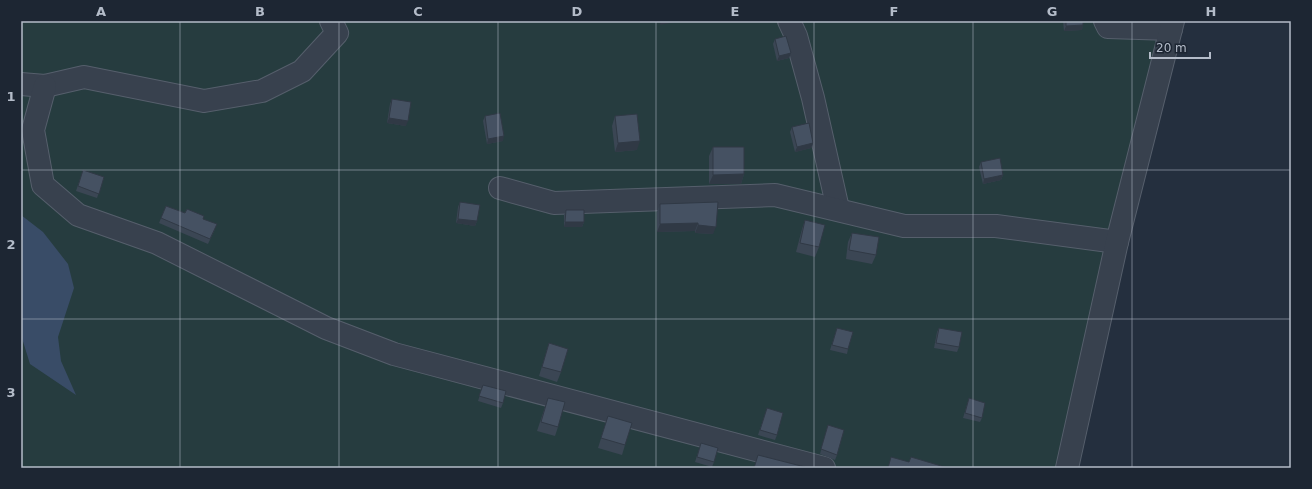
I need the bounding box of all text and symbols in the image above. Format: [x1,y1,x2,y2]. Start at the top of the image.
text: A [96,4,106,19]
text: B [255,4,265,19]
text: C [413,4,423,19]
text: D [572,4,583,19]
text: E [731,4,739,19]
text: F [890,4,898,19]
text: G [1047,4,1057,19]
text: H [1206,4,1216,19]
scale bar [1150,34,1210,60]
text: 20 m [1156,41,1187,55]
text: 1 [6,89,16,104]
text: 2 [6,237,16,252]
text: 3 [6,385,16,400]

